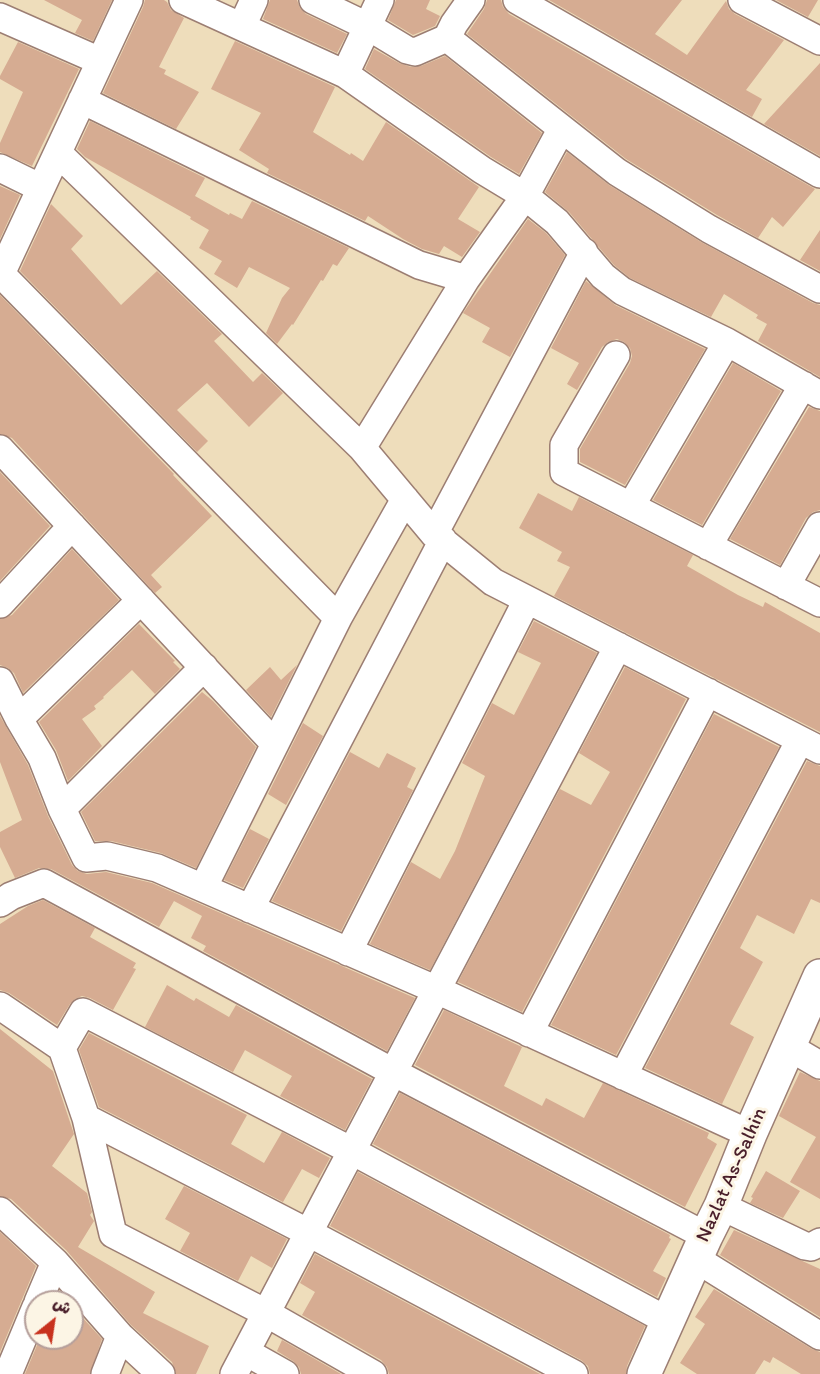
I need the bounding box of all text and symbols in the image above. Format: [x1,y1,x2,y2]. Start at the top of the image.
street label: Nazlat As-Salhin [692,1104,772,1246]
north arrow [24,1290,84,1350]
text: ش [50,1293,75,1318]

